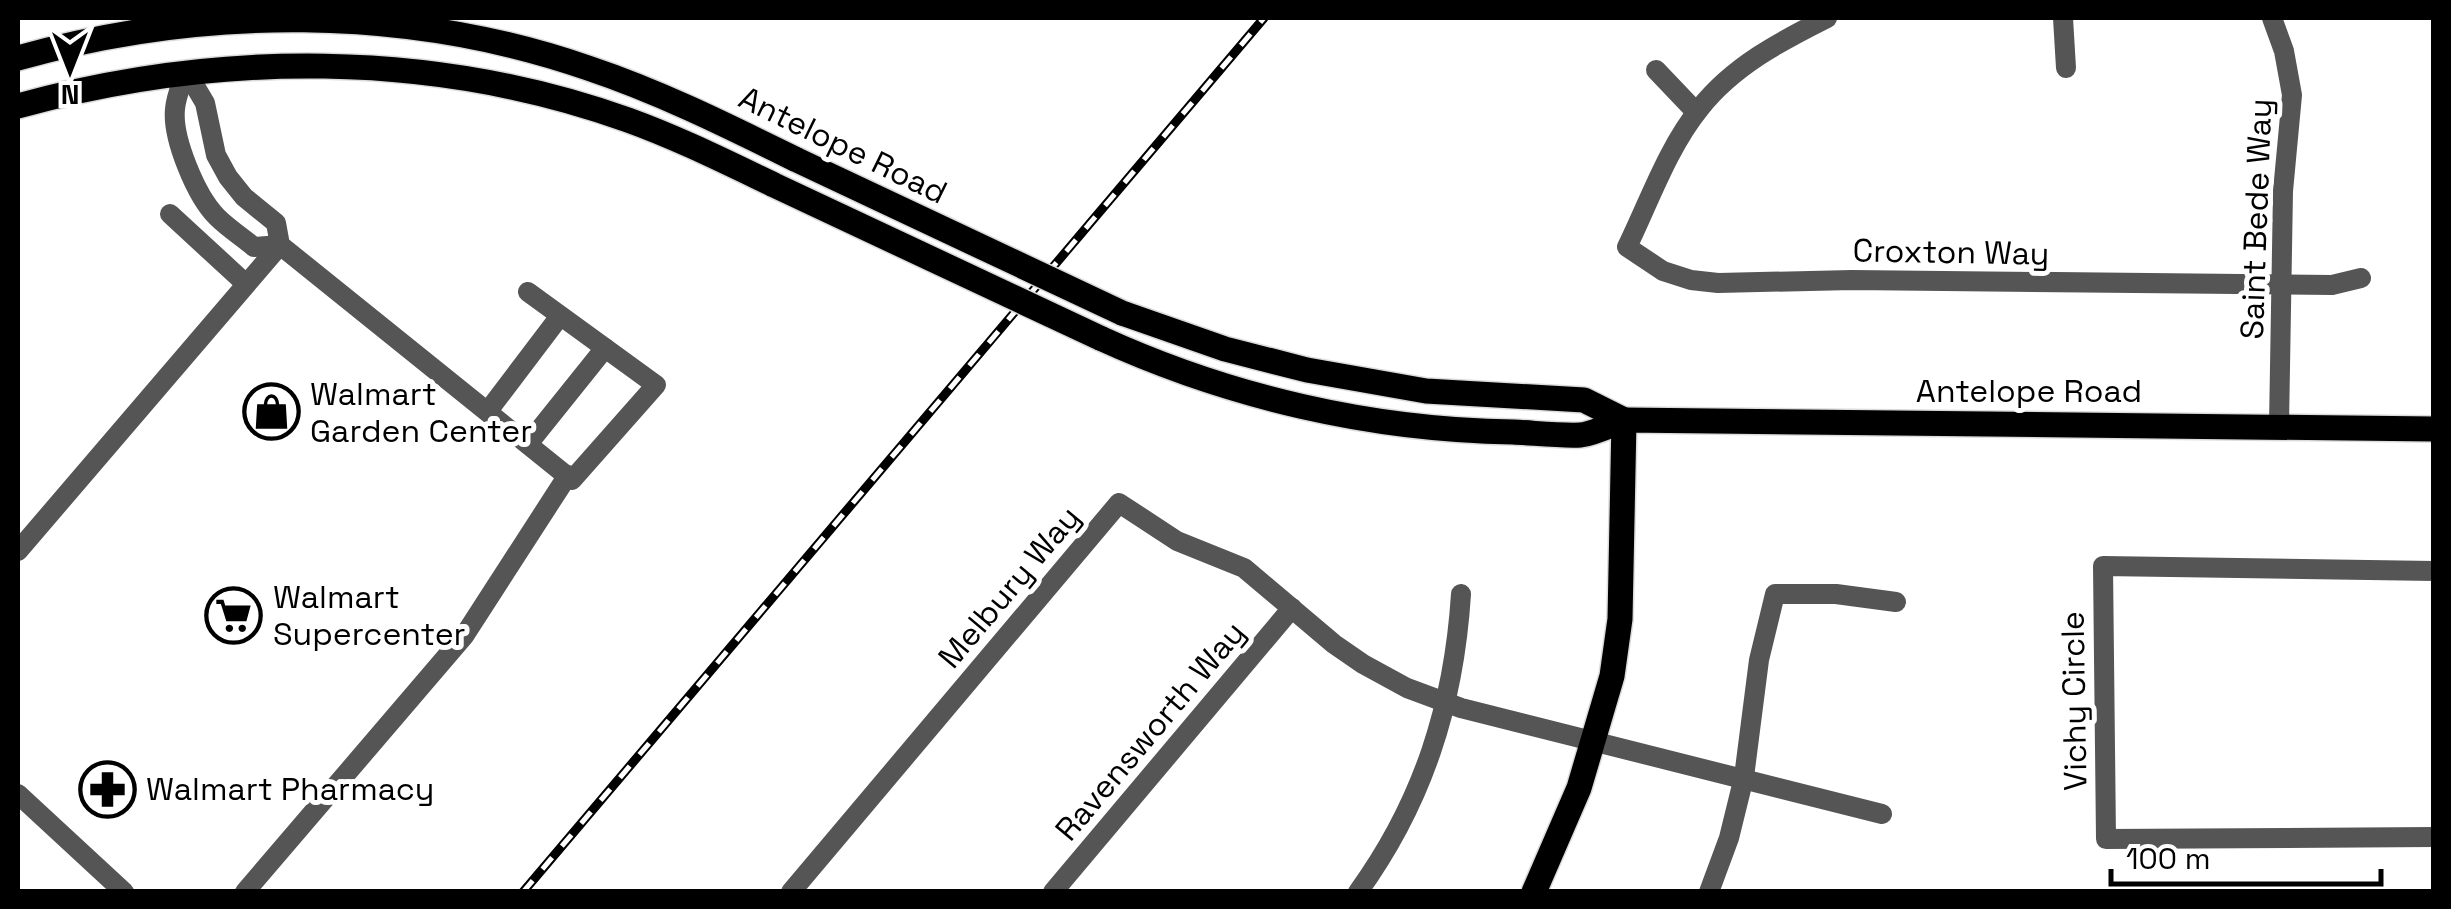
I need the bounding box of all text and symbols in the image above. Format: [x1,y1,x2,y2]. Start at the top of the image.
north arrow [20,20,120,120]
text: N [61,77,79,113]
street label: Antelope Road [733,77,953,213]
street label: Saint Bede Way [2232,98,2280,340]
street label: Croxton Way [1852,230,2050,274]
street label: Antelope Road [1916,371,2142,411]
place label: Walmart Garden Center [310,374,532,451]
shop icon: Walmart Garden Center [241,382,301,442]
street label: Melbury Way [930,498,1088,676]
place label: Walmart Supercenter [273,577,466,654]
supermarket icon: Walmart Supercenter [204,585,264,645]
street label: Vichy Circle [2052,611,2096,791]
street label: Ravensworth Way [1047,613,1253,849]
pharmacy icon: Walmart Pharmacy [77,759,137,819]
place label: Walmart Pharmacy [146,769,434,809]
scale bar [2111,824,2381,886]
text: 100 m [2126,839,2211,878]

